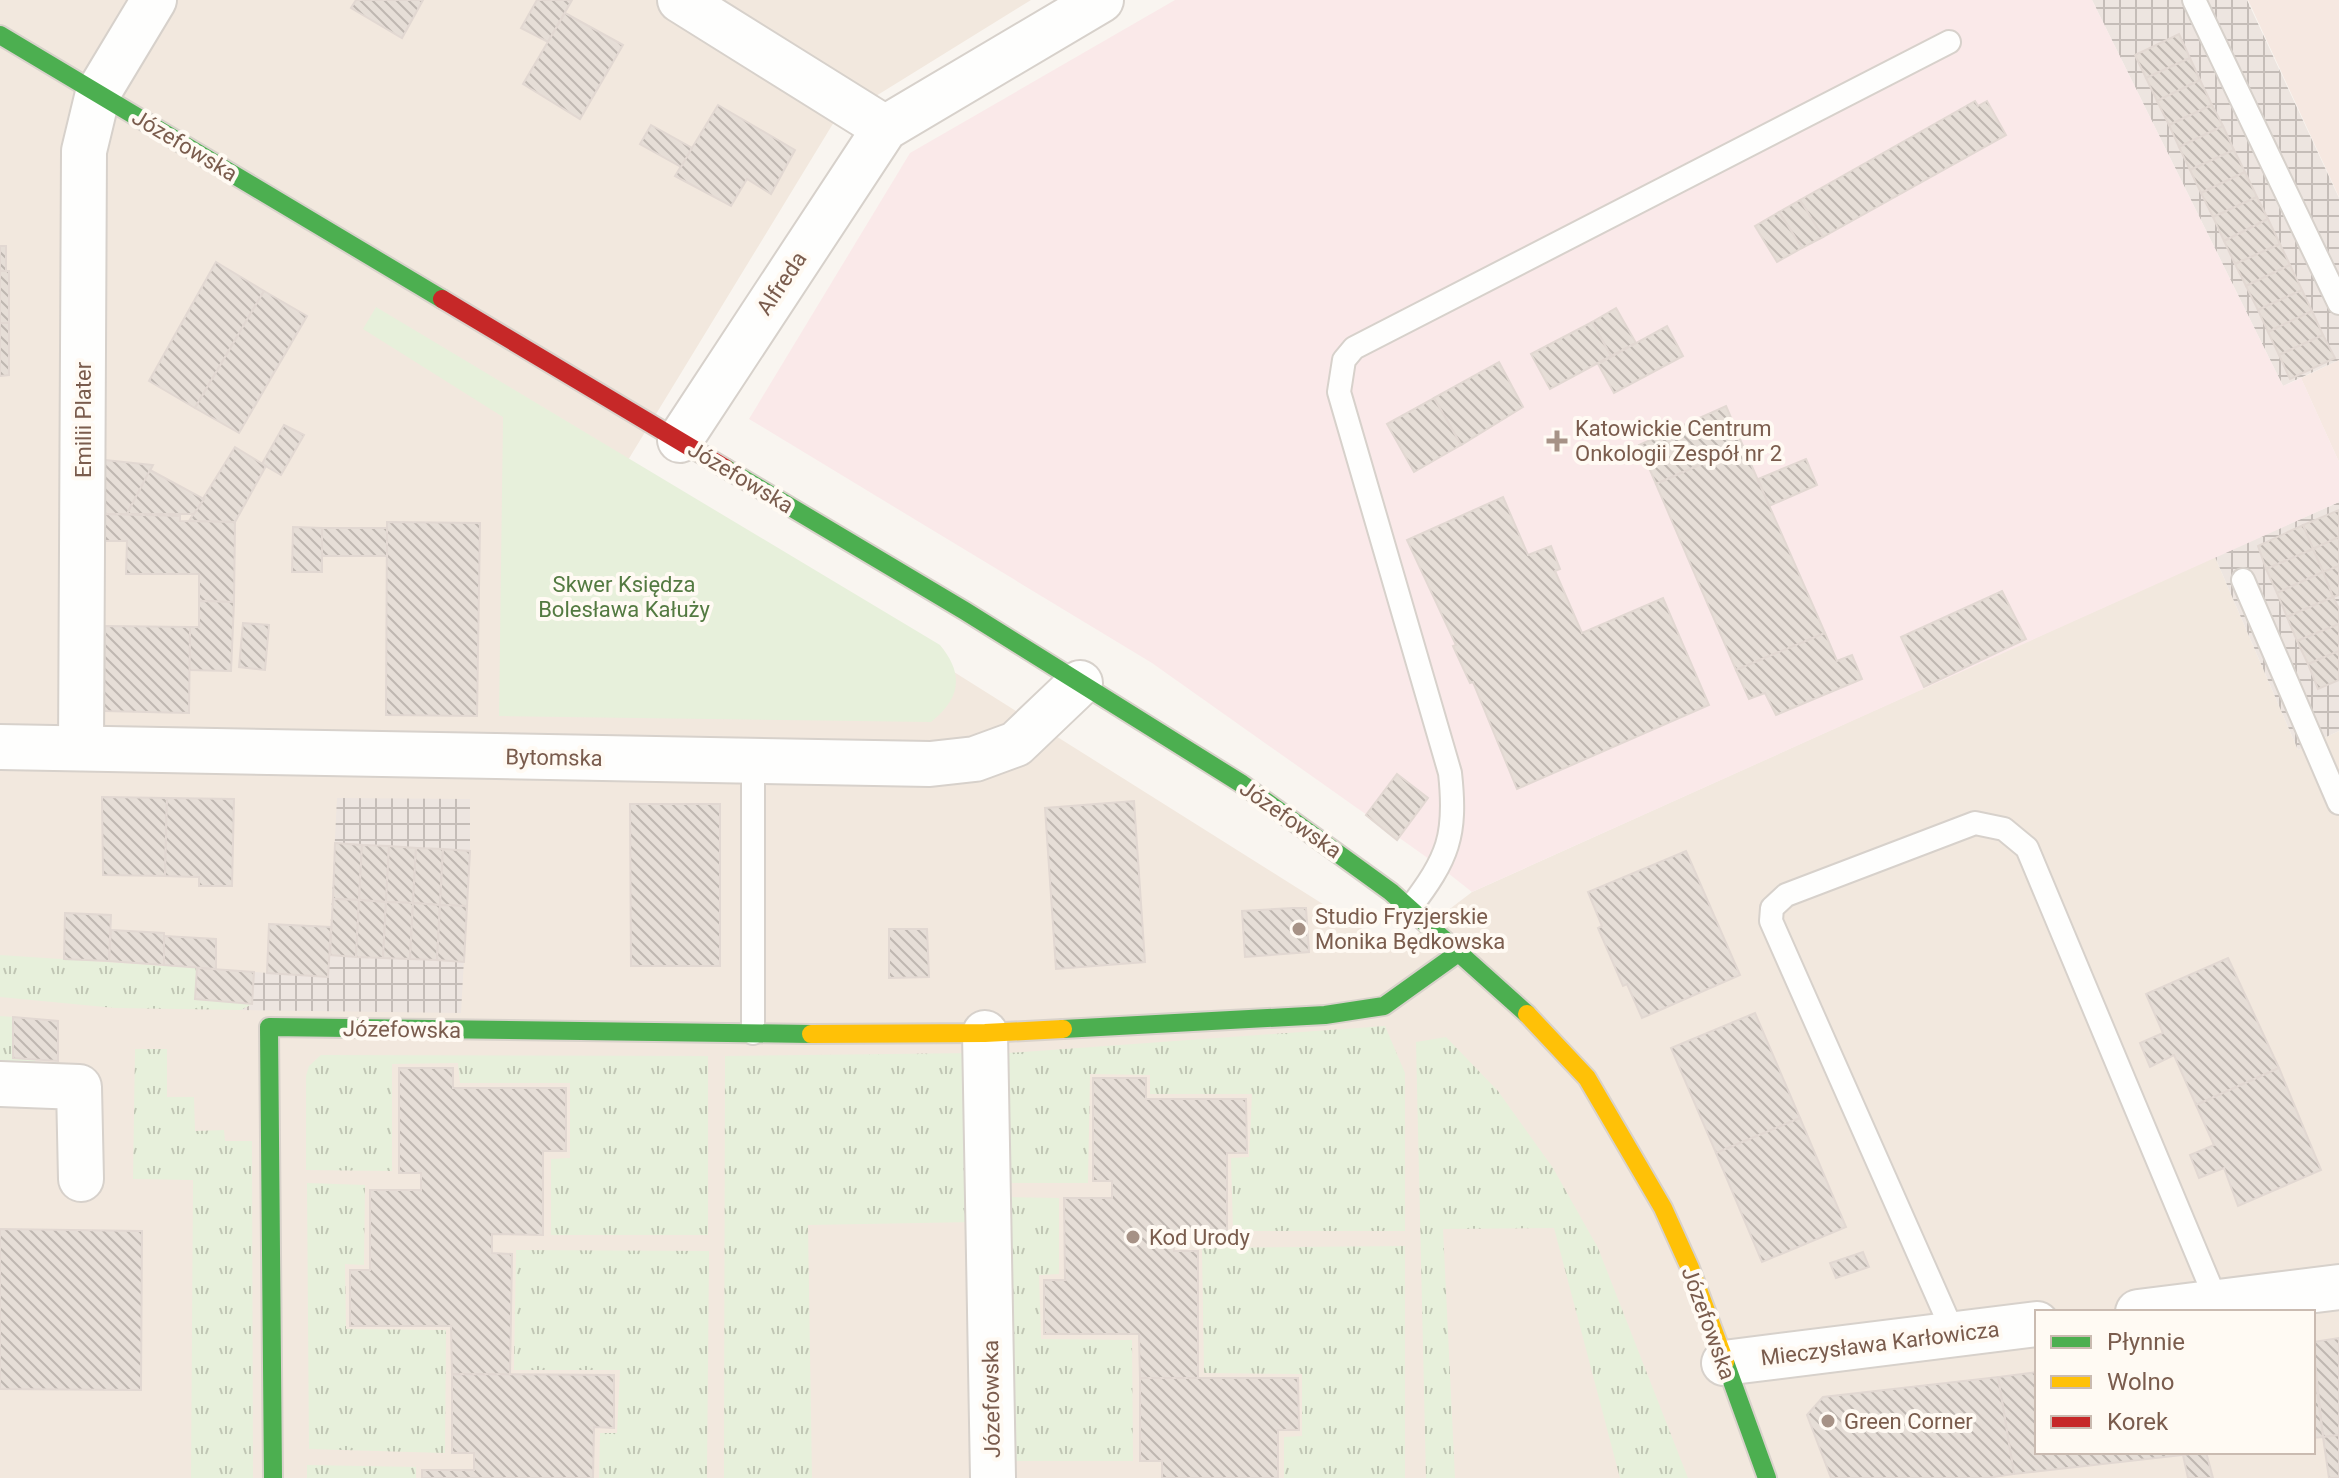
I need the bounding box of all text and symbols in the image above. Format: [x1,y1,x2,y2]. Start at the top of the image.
street label: Józefowska [128,104,242,187]
street label: Alfreda [751,247,812,320]
street label: Emilii Plater [71,361,96,478]
place label: Katowickie Centrum Onkologii Zespół nr 2 [1575,416,1782,466]
marker: Katowickie Centrum Onkologii Zespół nr 2 [1546,430,1568,452]
street label: Józefowska [684,436,798,519]
park label: Skwer Księdza Bolesława Kałuży [538,572,710,622]
street label: Bytomska [505,744,603,771]
street label: Józefowska [1235,775,1346,864]
place label: Studio Fryzjerskie Monika Będkowska [1315,904,1505,954]
marker: Studio Fryzjerskie Monika Będkowska [1290,920,1308,938]
street label: Józefowska [343,1016,461,1043]
place label: Kod Urody [1149,1225,1250,1250]
marker: Kod Urody [1124,1228,1142,1246]
street label: Józefowska [1677,1263,1740,1383]
legend [2035,1310,2315,1454]
street label: Mieczysława Karłowicza [1759,1316,2001,1371]
text: Płynnie [2107,1328,2185,1356]
street label: Józefowska [978,1340,1005,1458]
text: Wolno [2107,1368,2174,1396]
text: Korek [2107,1408,2169,1436]
place label: Green Corner [1844,1409,1973,1434]
marker: Green Corner [1819,1412,1837,1430]

